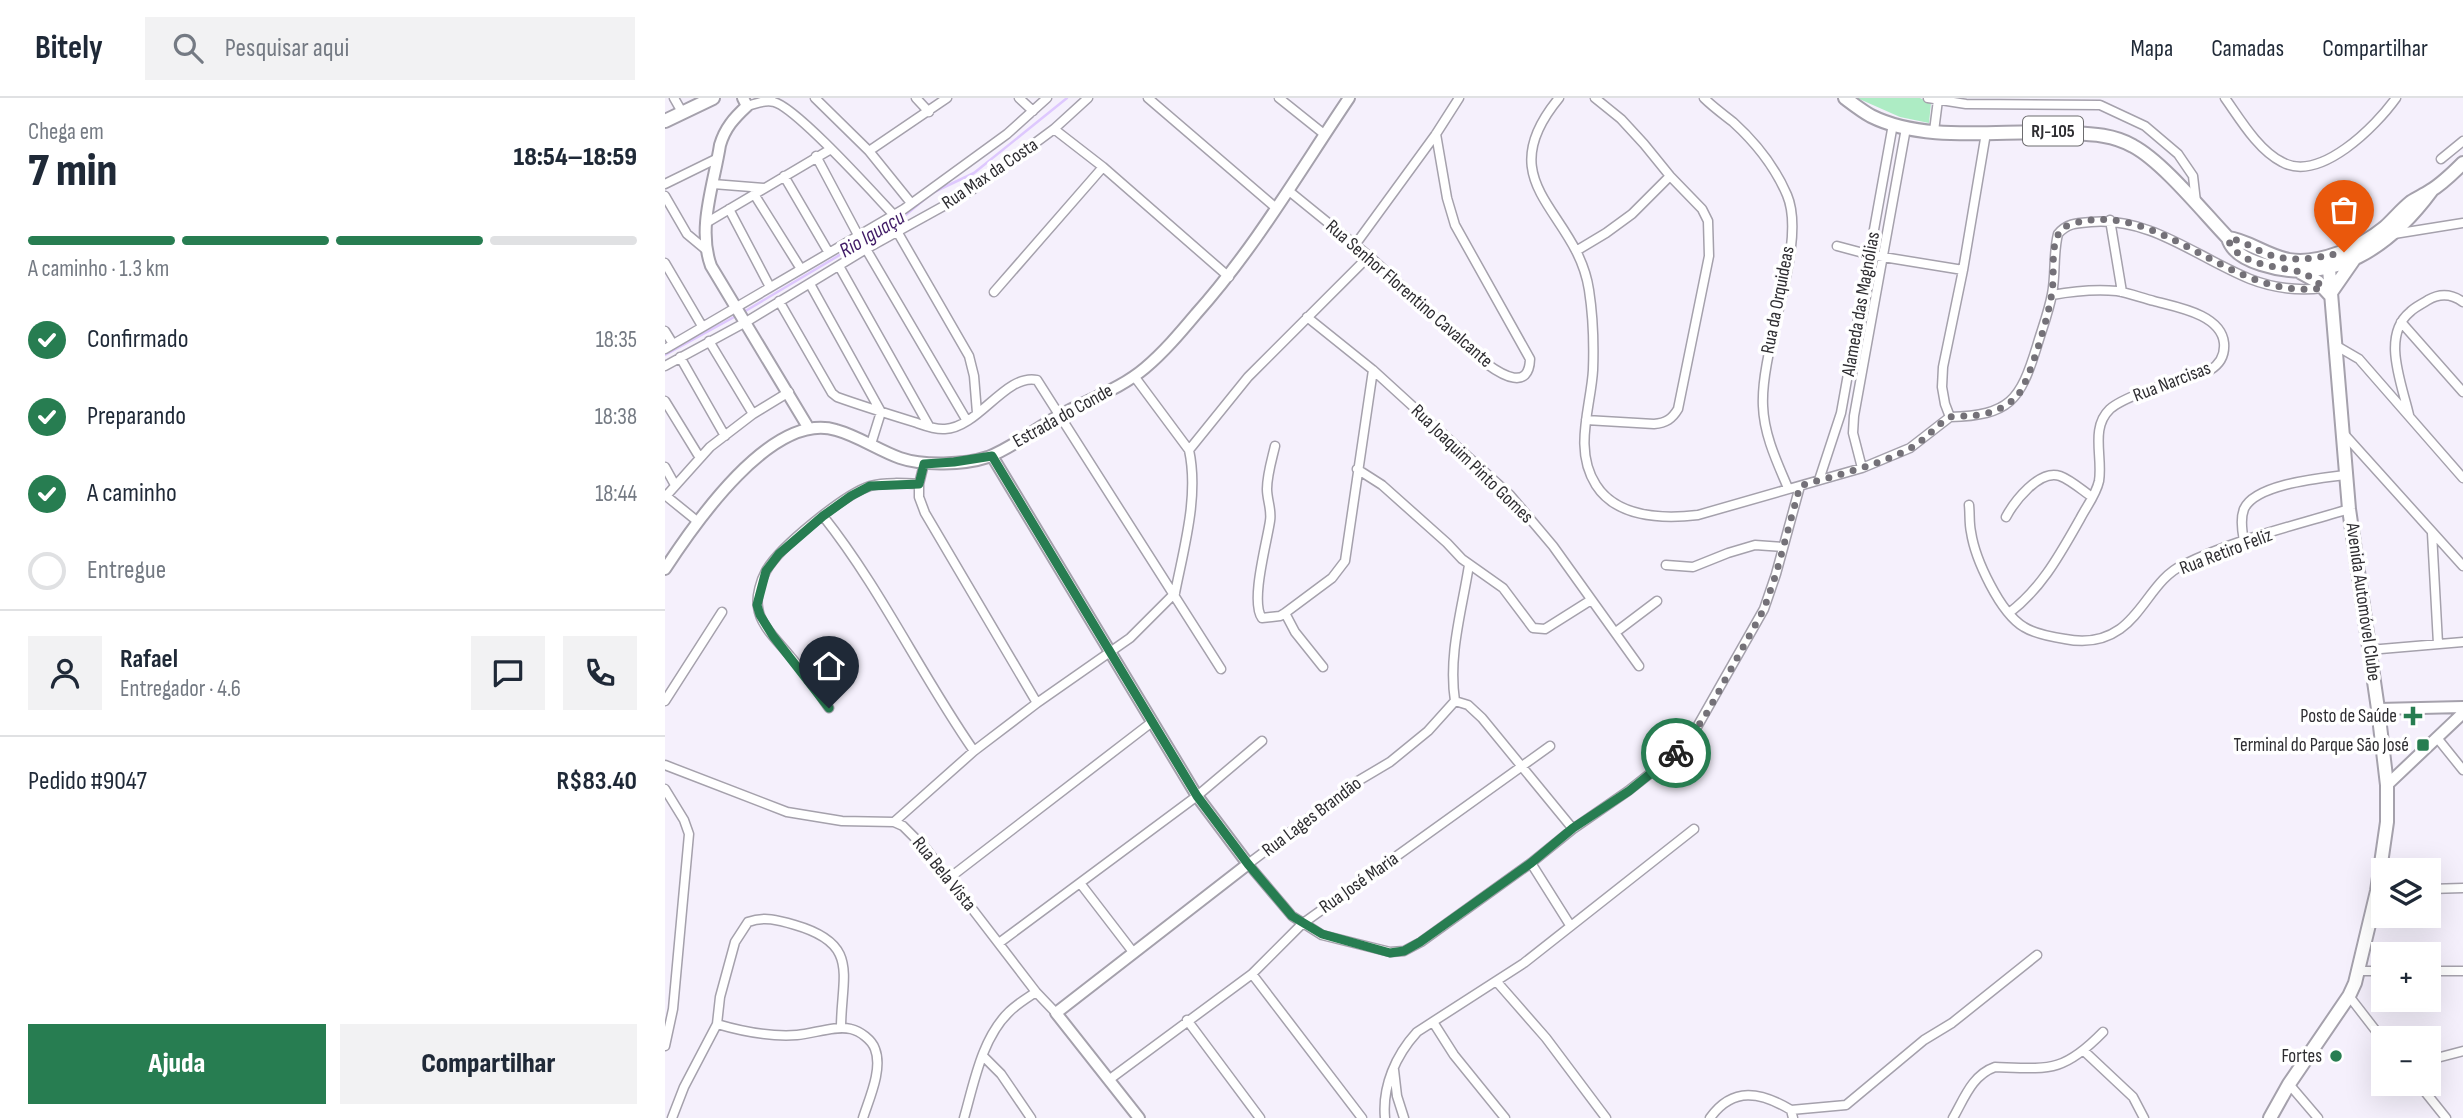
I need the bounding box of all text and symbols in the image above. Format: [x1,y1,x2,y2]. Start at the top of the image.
search box [145,17,635,80]
text: Bitely [35,28,103,68]
icon: search [169,29,207,67]
text: Pesquisar aqui [225,33,349,64]
text: Mapa [2131,34,2173,63]
text: Camadas [2211,34,2284,63]
text: Compartilhar [2322,34,2428,63]
road number: RJ-105 [2023,116,2083,146]
text: Chega em [28,118,104,146]
street label: Rua Max da Costa [938,133,1042,215]
text: 18:54–18:59 [513,142,637,173]
text: 7 min [28,144,117,199]
pin [2314,180,2374,252]
icon: bag [2325,191,2363,229]
water label: Rio Iguaçu [835,205,910,263]
street label: Rua Senhor Florentino Cavalcante [1321,215,1497,373]
street label: Alameda das Magnólias [1837,230,1885,379]
street label: Rua da Orquideas [1756,244,1800,356]
text: A caminho · 1.3 km [28,255,169,283]
icon: check [28,321,66,359]
text: Confirmado [87,324,188,355]
text: 18:35 [596,326,637,354]
street label: Rua Narcisas [2130,357,2214,407]
street label: Estrada do Conde [1009,379,1117,453]
icon: check [28,398,66,436]
street label: Rua Joaquim Pinto Gomes [1406,400,1538,528]
text: Preparando [87,401,186,432]
text: 18:38 [595,403,637,431]
icon: check [28,475,66,513]
text: A caminho [87,478,177,509]
text: 18:44 [595,480,637,508]
street label: Avenida Automóvel Clube [2340,520,2386,683]
street label: Rua Retiro Feliz [2176,524,2276,580]
text: Entregue [87,555,166,586]
button: person [28,636,102,710]
button: chat [471,636,545,710]
button: phone [563,636,637,710]
pin [799,636,859,708]
text: Rafael [120,644,178,675]
icon: home [810,647,848,685]
text: Entregador · 4.6 [120,675,241,703]
place label: Posto de Saúde [2300,705,2397,728]
marker: Posto de Saúde [2403,706,2423,726]
courier [1641,718,1711,788]
icon: bike [1657,734,1695,772]
place label: Terminal do Parque São José [2234,734,2409,757]
marker: Terminal do Parque São José [2415,737,2431,753]
text: Pedido #9047 [28,766,147,797]
text: R$83.40 [557,766,637,797]
street label: Rua Lages Brandão [1258,772,1366,862]
street label: Rua Bela Vista [907,832,981,916]
street label: Rua José Maria [1315,847,1403,919]
map controls [2371,858,2441,1096]
button: layers [2371,858,2441,928]
button: + [2371,942,2441,1012]
button: Ajuda [28,1024,326,1104]
button: Compartilhar [340,1024,637,1104]
button: − [2371,1026,2441,1096]
place label: Fortes [2281,1045,2322,1068]
marker: Fortes [2328,1048,2344,1064]

